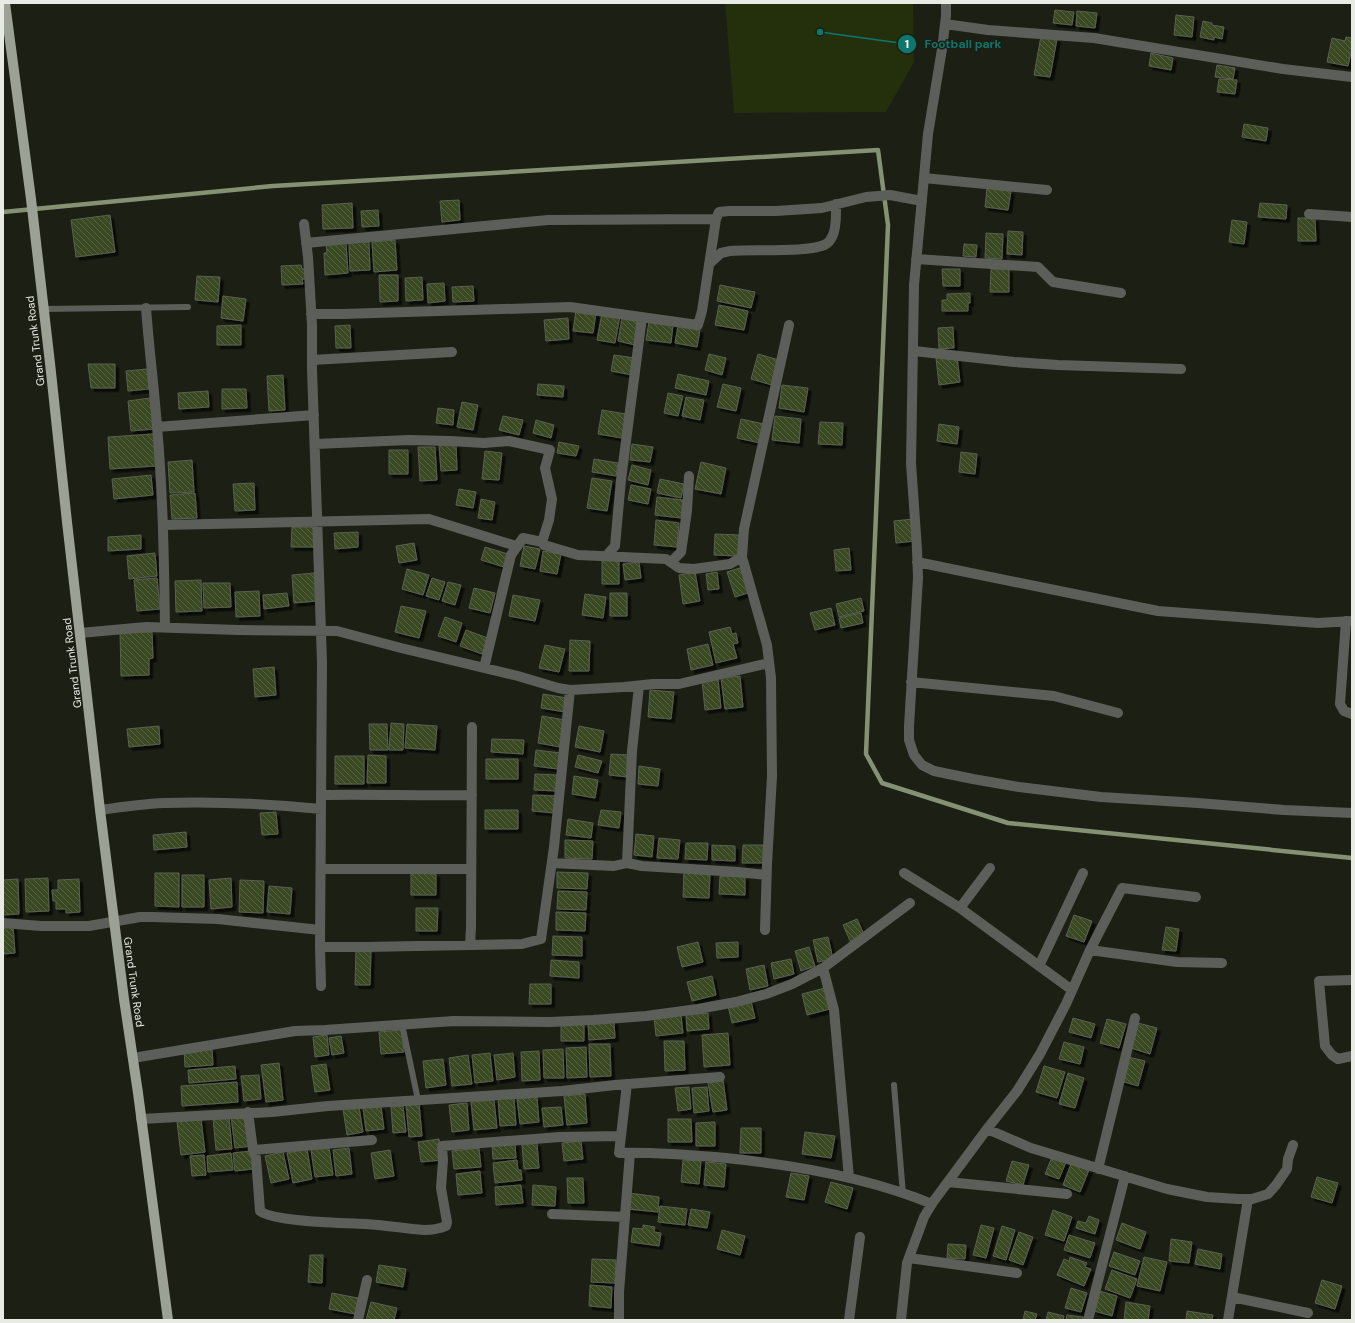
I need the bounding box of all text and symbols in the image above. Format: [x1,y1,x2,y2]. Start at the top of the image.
callout: Football park [897,32,1010,56]
text: 1 [905,36,909,52]
text: Football park [925,36,1001,52]
street label: Grand Trunk Road [23,295,47,387]
street label: Grand Trunk Road [60,617,84,709]
street label: Grand Trunk Road [121,936,147,1028]

